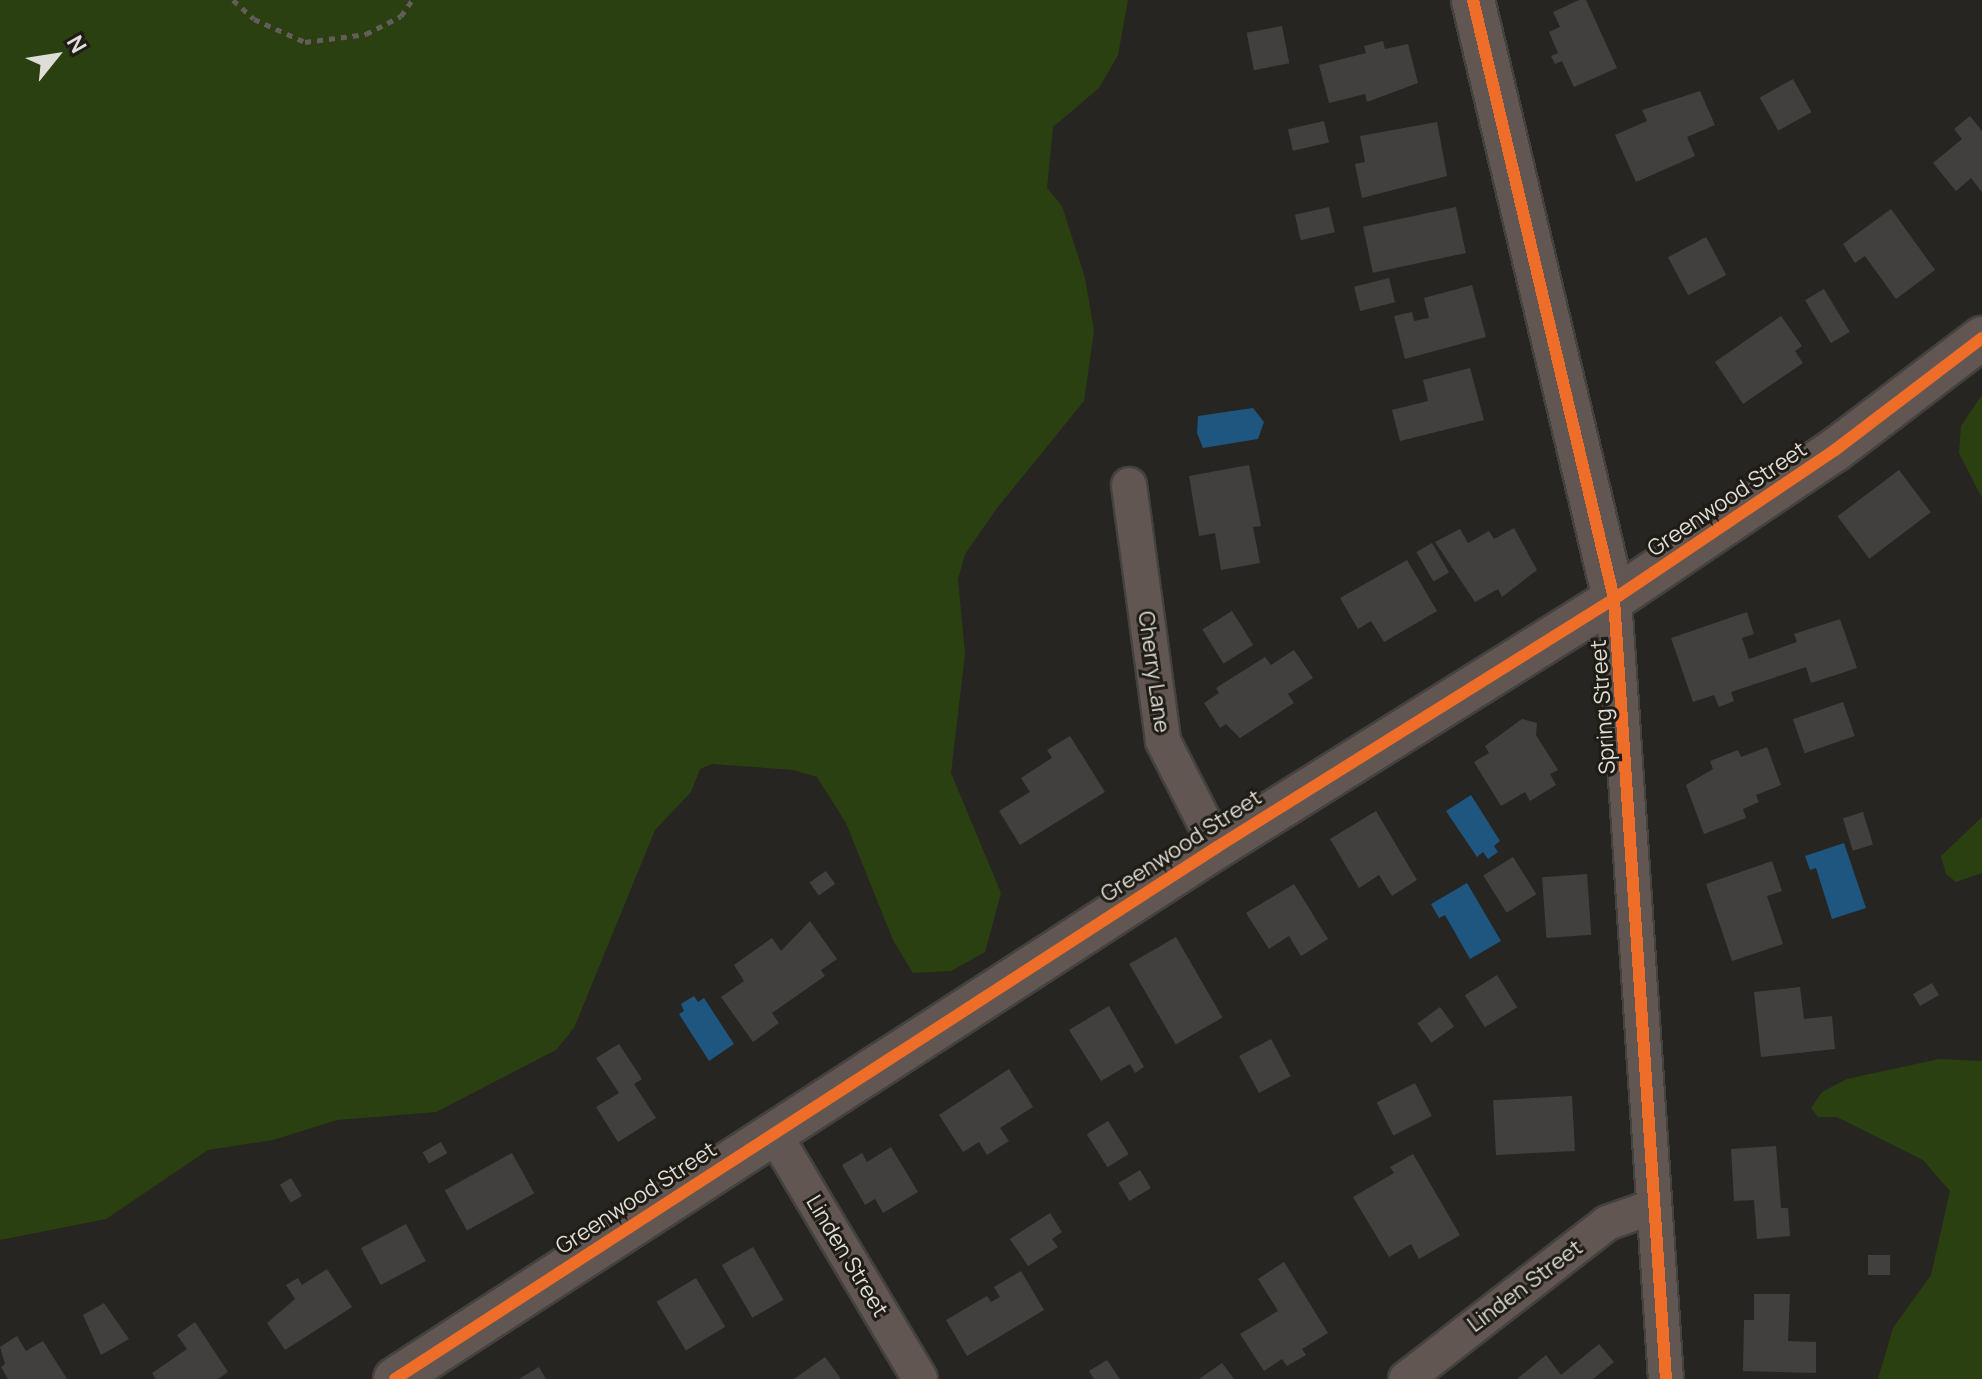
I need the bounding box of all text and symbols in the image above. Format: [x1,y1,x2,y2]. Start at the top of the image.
north arrow [16,16,96,96]
text: N [60,30,94,58]
street label: Greenwood Street [1642,436,1812,562]
street label: Cherry Lane [1132,609,1176,735]
street label: Spring Street [1585,639,1621,775]
street label: Greenwood Street [1096,784,1266,908]
street label: Greenwood Street [551,1136,721,1260]
street label: Linden Street [800,1190,894,1322]
street label: Linden Street [1462,1234,1588,1338]

